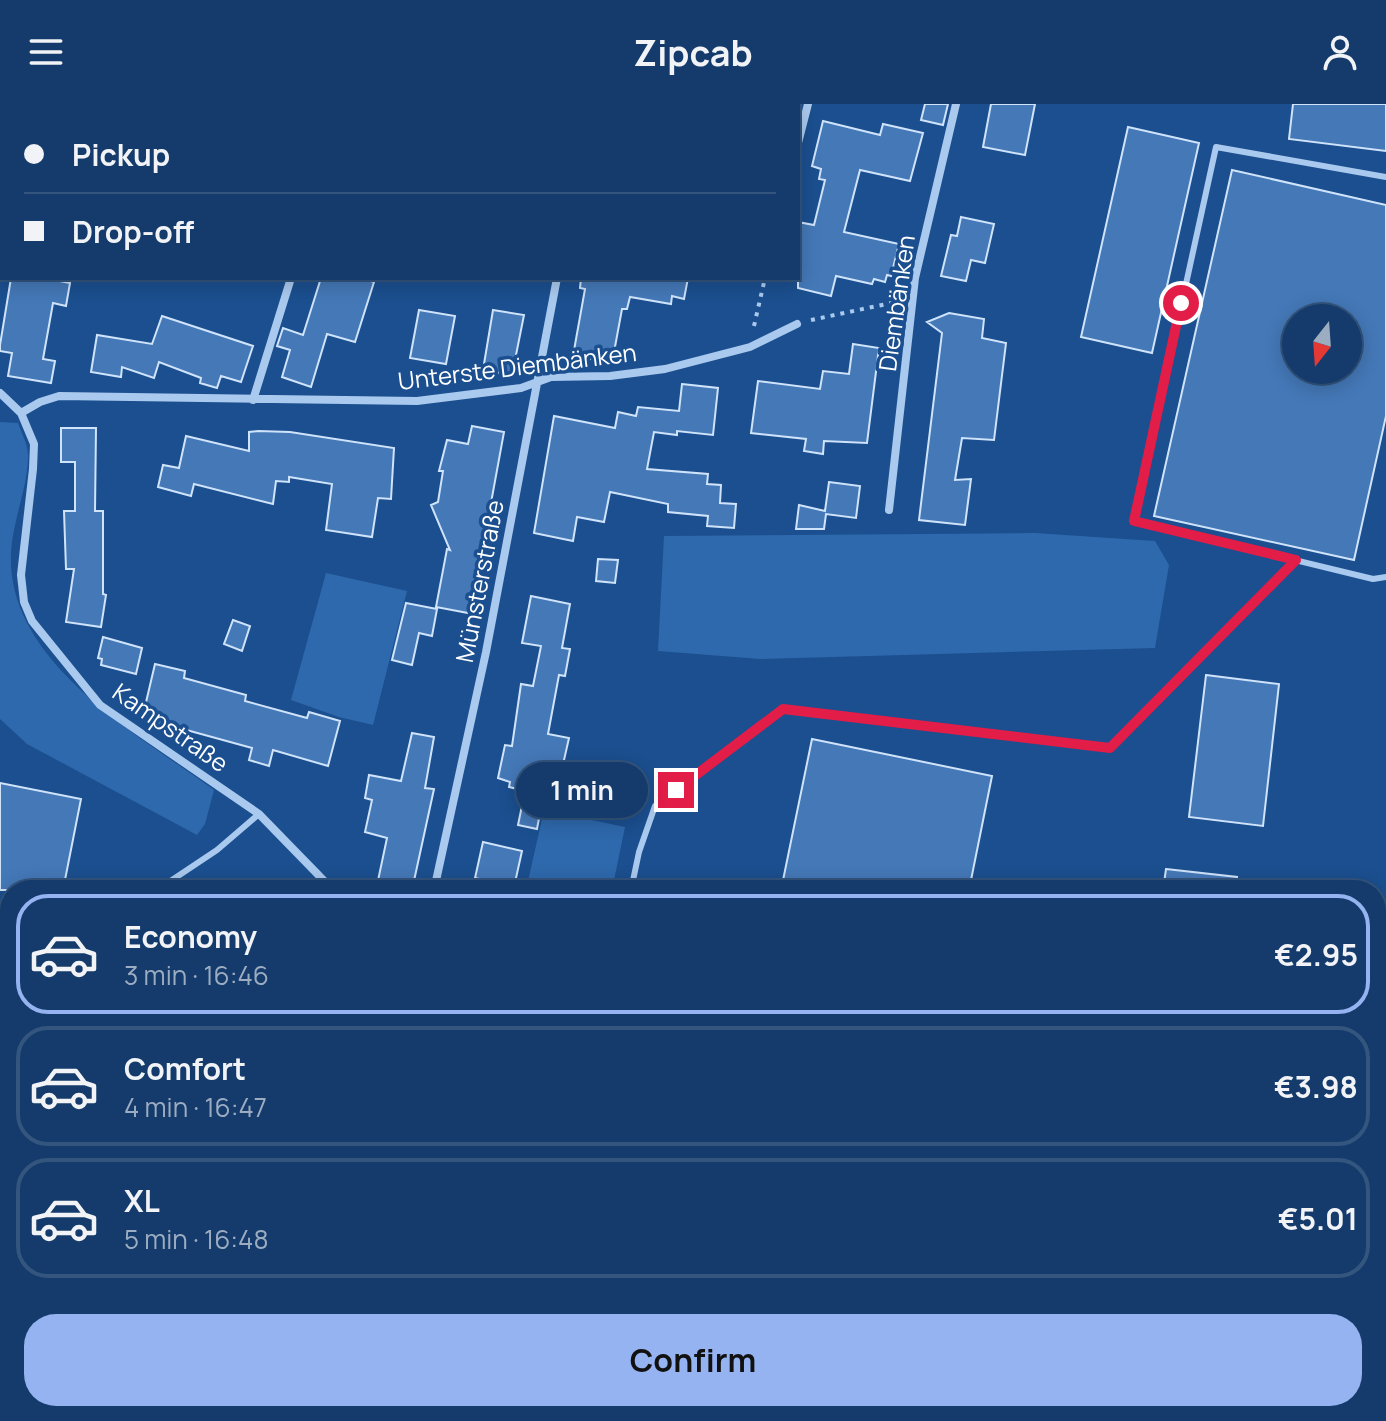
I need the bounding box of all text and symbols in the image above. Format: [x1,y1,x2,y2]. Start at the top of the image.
text: Zipcab [633,28,753,77]
icon: menu [24,30,68,74]
icon: person [1318,30,1362,74]
text: Pickup [72,134,170,175]
text: Drop-off [72,211,194,252]
street label: Diembänken [870,233,922,373]
route start [1163,285,1199,321]
north arrow [1282,304,1362,384]
map controls [1282,304,1362,384]
street label: Unterste Diembänken [396,335,638,397]
street label: Münsterstraße [447,497,511,665]
street label: Kampstraße [107,675,235,779]
callout: 1 min [516,762,648,818]
text: 1 min [550,772,614,808]
route end [658,772,694,808]
text: Economy [124,916,257,957]
icon: car [28,918,100,990]
text: €2.95 [1274,934,1358,975]
text: 3 min · 16:46 [124,957,269,993]
text: Comfort [124,1048,246,1089]
icon: car [28,1050,100,1122]
text: €3.98 [1274,1066,1358,1107]
text: 4 min · 16:47 [124,1089,267,1125]
text: XL [124,1180,160,1221]
icon: car [28,1182,100,1254]
text: €5.01 [1278,1198,1358,1239]
text: 5 min · 16:48 [124,1221,269,1257]
button: Confirm [24,1314,1362,1406]

